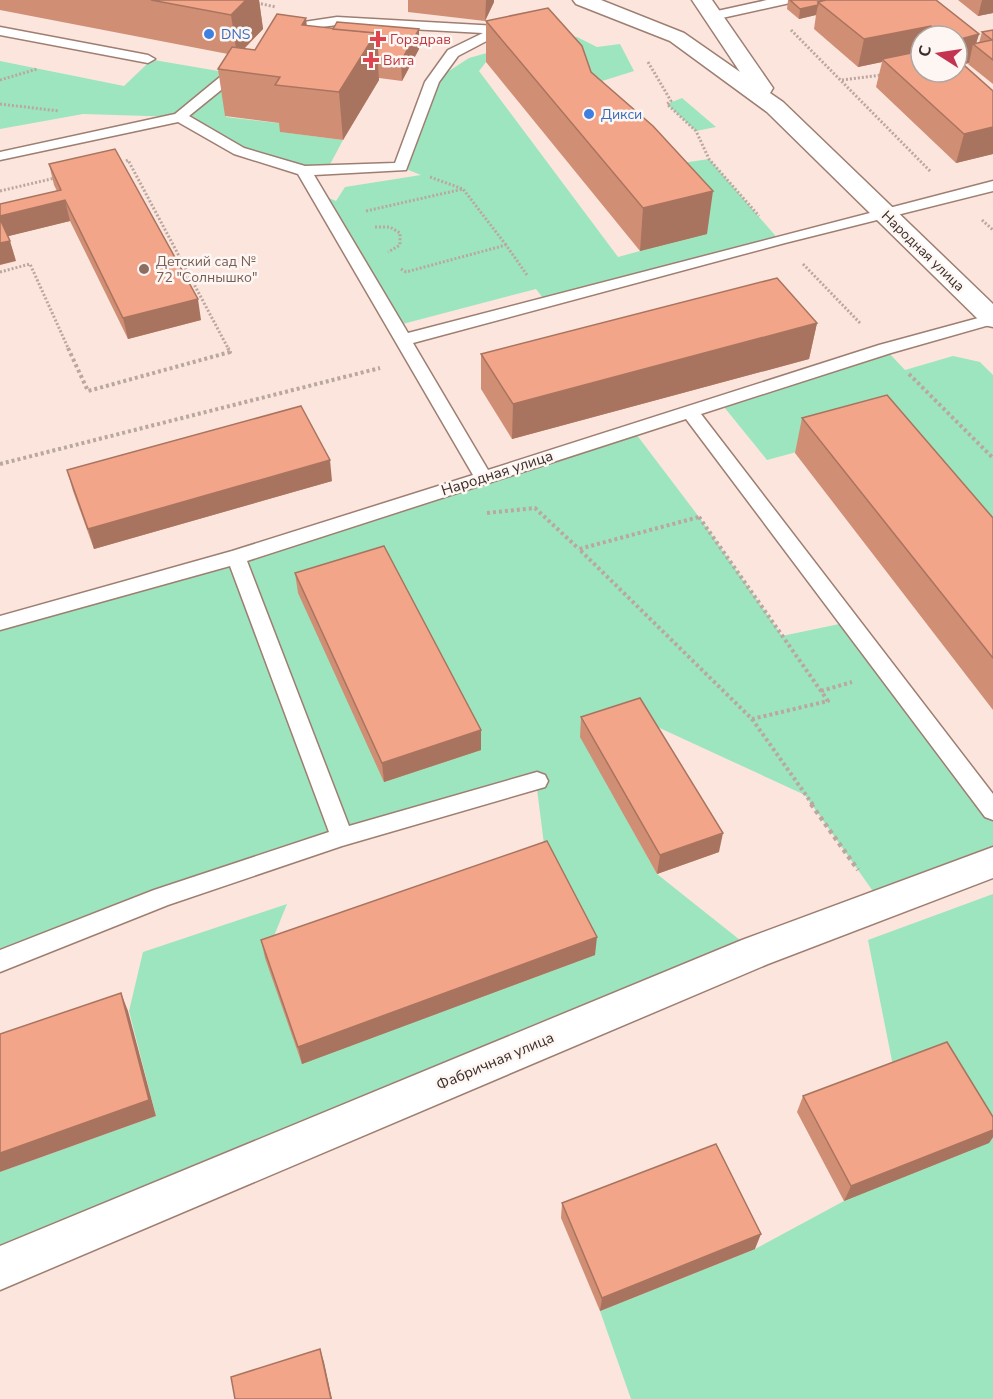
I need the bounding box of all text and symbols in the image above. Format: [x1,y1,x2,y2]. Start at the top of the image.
north arrow [909,24,969,84]
place label: DNS [221,25,251,44]
marker: DNS [202,27,216,41]
place label: Горздрав [390,30,451,49]
marker: Горздрав [371,32,385,46]
text: С [913,43,937,59]
place label: Вита [383,51,414,70]
marker: Вита [364,53,378,67]
place label: Дикси [601,105,642,124]
marker: Дикси [582,107,596,121]
street label: Народная улица [877,206,969,296]
place label: Детский сад № 72 "Солнышко" [156,252,257,287]
marker: Детский сад № 72 "Солнышко" [137,262,151,276]
street label: Народная улица [439,445,555,501]
street label: Фабричная улица [433,1027,557,1095]

